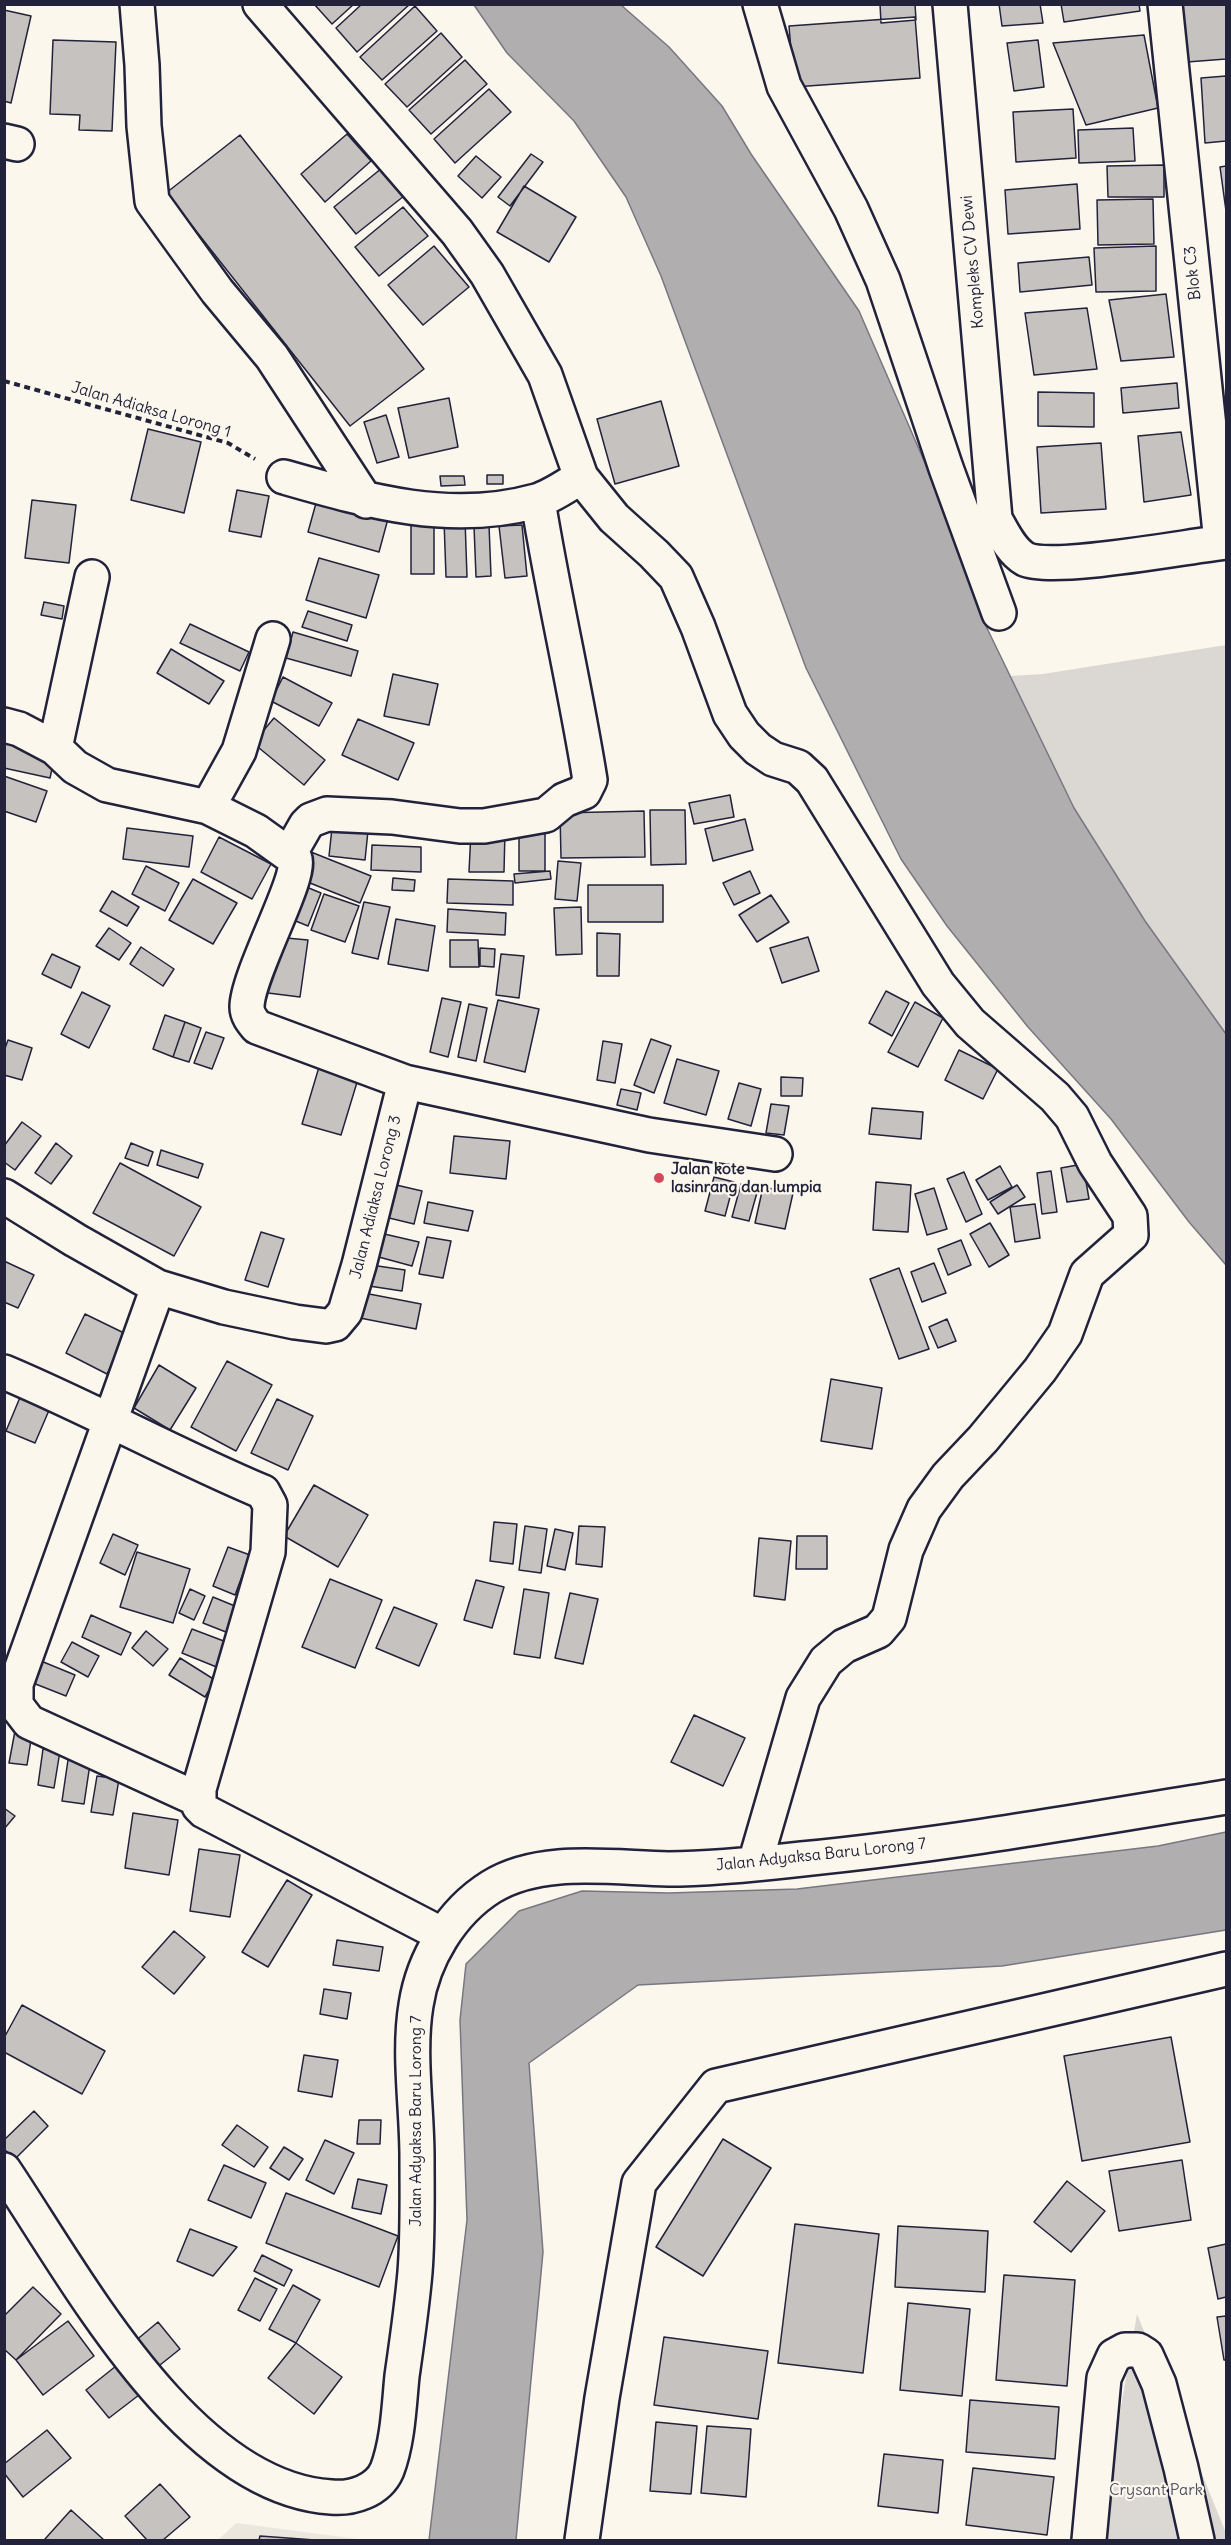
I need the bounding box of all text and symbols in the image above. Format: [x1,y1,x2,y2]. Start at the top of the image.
street label: Kompleks CV Dewi [958,195,988,329]
street label: Blok C3 [1181,245,1205,301]
street label: Jalan Adiaksa Lorong 1 [69,378,233,442]
street label: Jalan Adiaksa Lorong 3 [346,1113,406,1281]
place label: Jalan kote lasinrang dan lumpia [671,1159,822,1197]
marker: Jalan kote lasinrang dan lumpia [652,1171,666,1185]
street label: Jalan Adyaksa Baru Lorong 7 [715,1834,927,1876]
street label: Jalan Adyaksa Baru Lorong 7 [406,2015,426,2227]
park label: Crysant Park [1109,2480,1203,2500]

